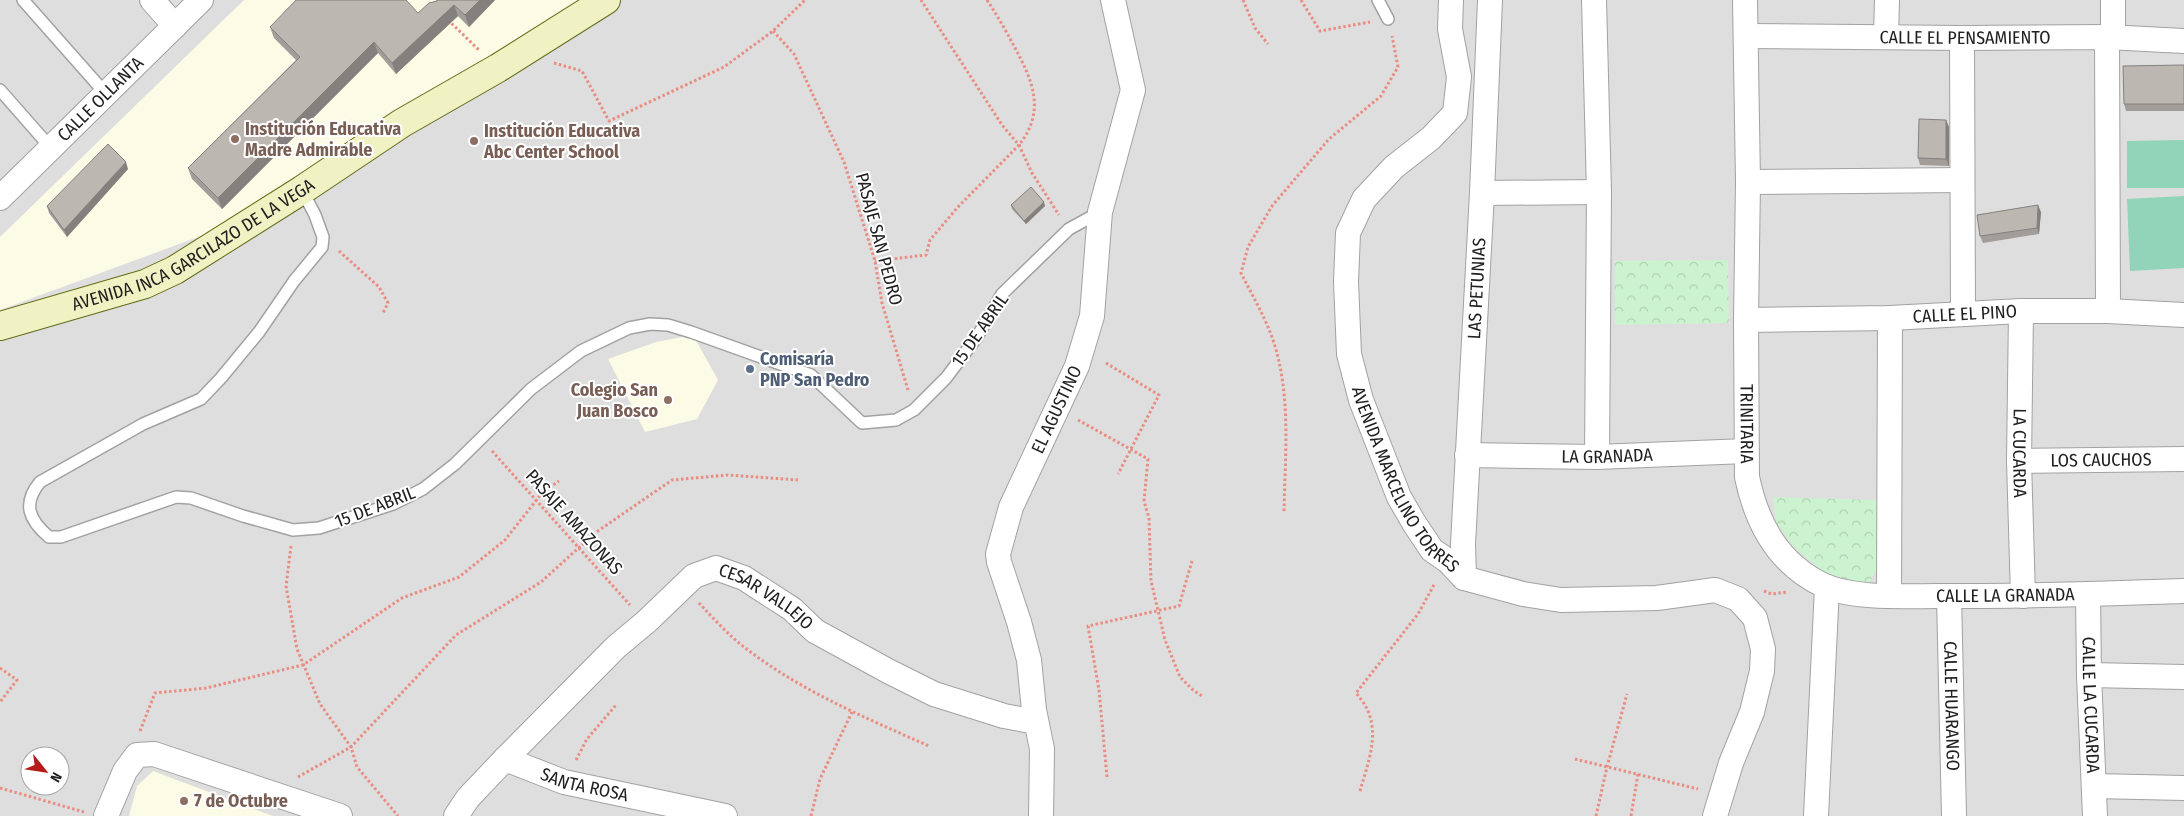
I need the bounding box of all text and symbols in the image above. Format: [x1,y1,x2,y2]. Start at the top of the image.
street label: CALLE EL PENSAMIENTO [1879,26,2051,49]
street label: CALLE OLLANTA [53,52,148,146]
place label: Institución Educativa Madre Admirable [245,118,401,161]
place label: Institución Educativa Abc Center School [483,120,640,163]
marker: Institución Educativa Madre Admirable [229,133,241,145]
marker: Institución Educativa Abc Center School [468,135,480,147]
street label: PASAJE SAN PEDRO [851,170,907,308]
street label: AVENIDA INCA GARCILAZO DE LA VEGA [69,174,319,316]
street label: LAS PETUNIAS [1463,237,1491,340]
street label: 15 DE ABRIL [947,289,1013,371]
street label: CALLE EL PINO [1912,300,2018,328]
place label: Comisaría PNP San Pedro [760,348,870,391]
street label: EL AGUSTINO [1027,362,1087,457]
marker: Comisaría PNP San Pedro [744,363,756,375]
place label: Colegio San Juan Bosco [571,379,658,422]
street label: AVENIDA MARCELINO TORRES [1347,384,1464,577]
street label: TRINITARIA [1735,384,1758,464]
marker: Colegio San Juan Bosco [662,394,674,406]
street label: LA CUCARDA [2008,408,2031,499]
street label: LA GRANADA [1561,444,1654,468]
street label: LOS CAUCHOS [2050,448,2152,472]
street label: PASAJE AMAZONAS [521,465,627,579]
street label: 15 DE ABRIL [332,482,418,532]
street label: CESAR VALLEJO [716,559,818,635]
street label: CALLE LA GRANADA [1936,583,2075,607]
street label: CALLE LA CUCARDA [2078,637,2104,774]
street label: CALLE HUARANGO [1939,641,1964,771]
north arrow [20,746,70,796]
street label: SANTA ROSA [537,763,631,806]
text: N [46,769,65,785]
place label: 7 de Octubre [194,790,288,812]
marker: 7 de Octubre [178,795,190,807]

